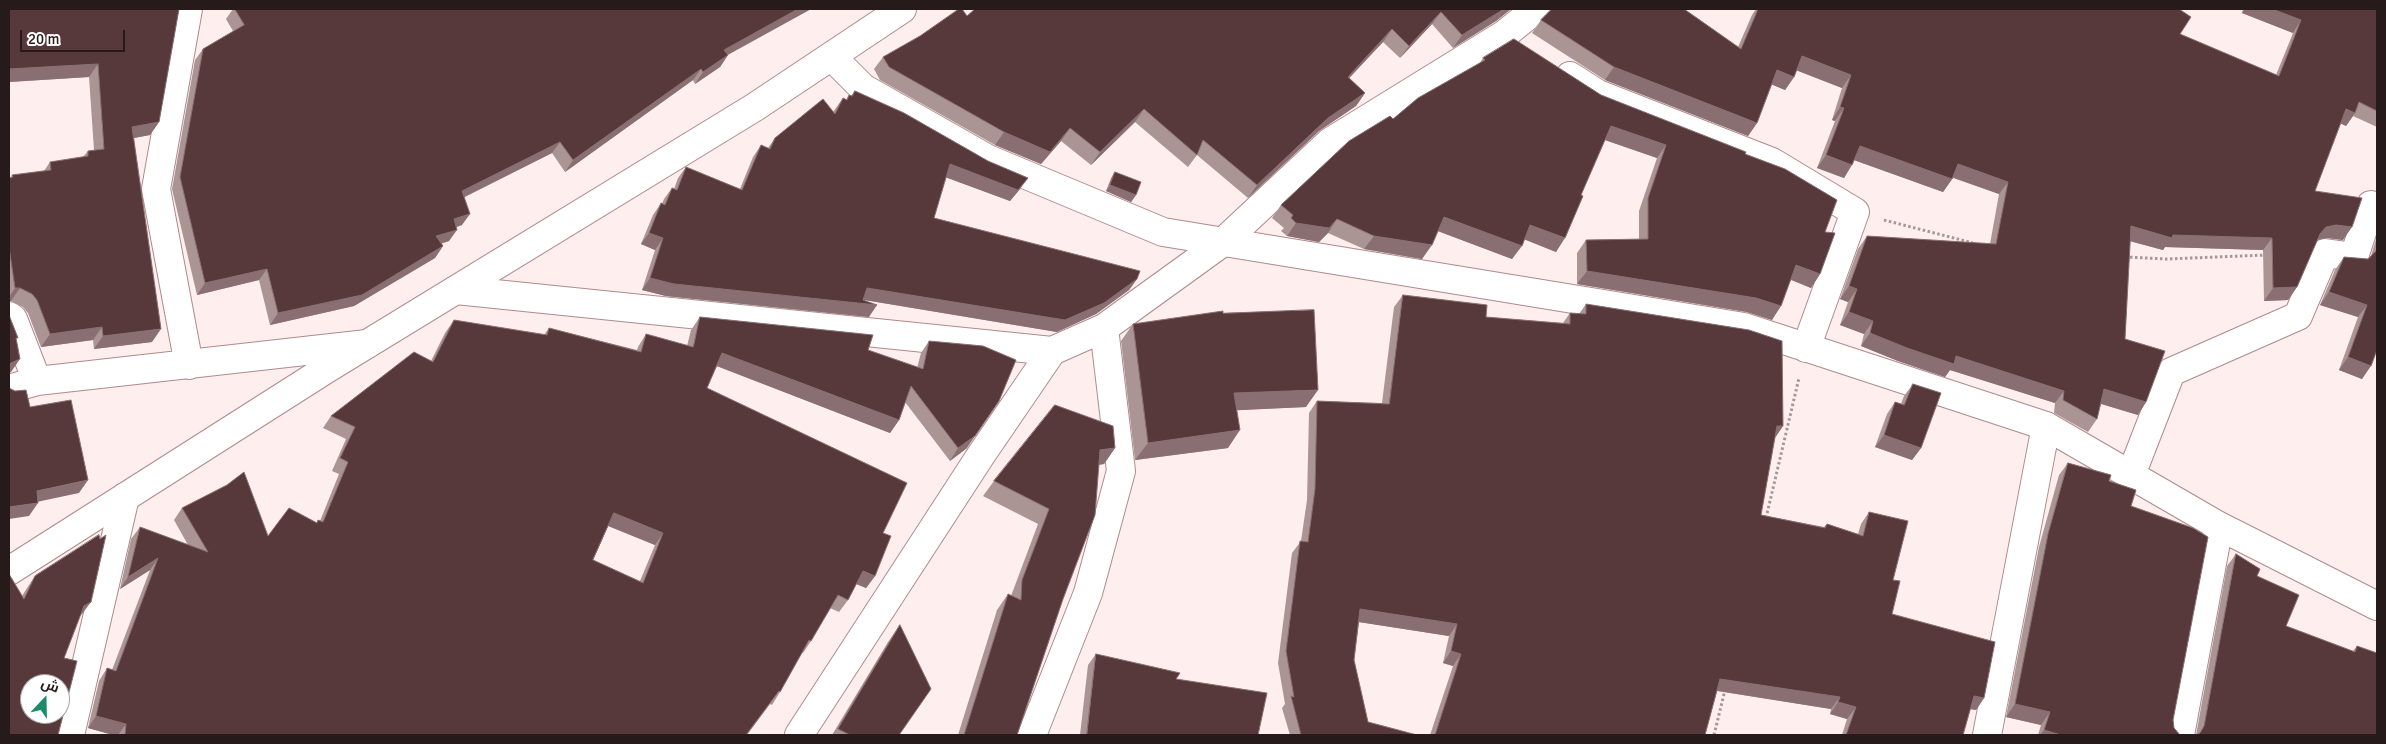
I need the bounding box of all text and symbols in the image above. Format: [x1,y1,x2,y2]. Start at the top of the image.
scale bar [22,20,128,52]
text: 20 m [28,30,59,48]
north arrow [20,674,70,724]
text: ش [39,674,62,697]

